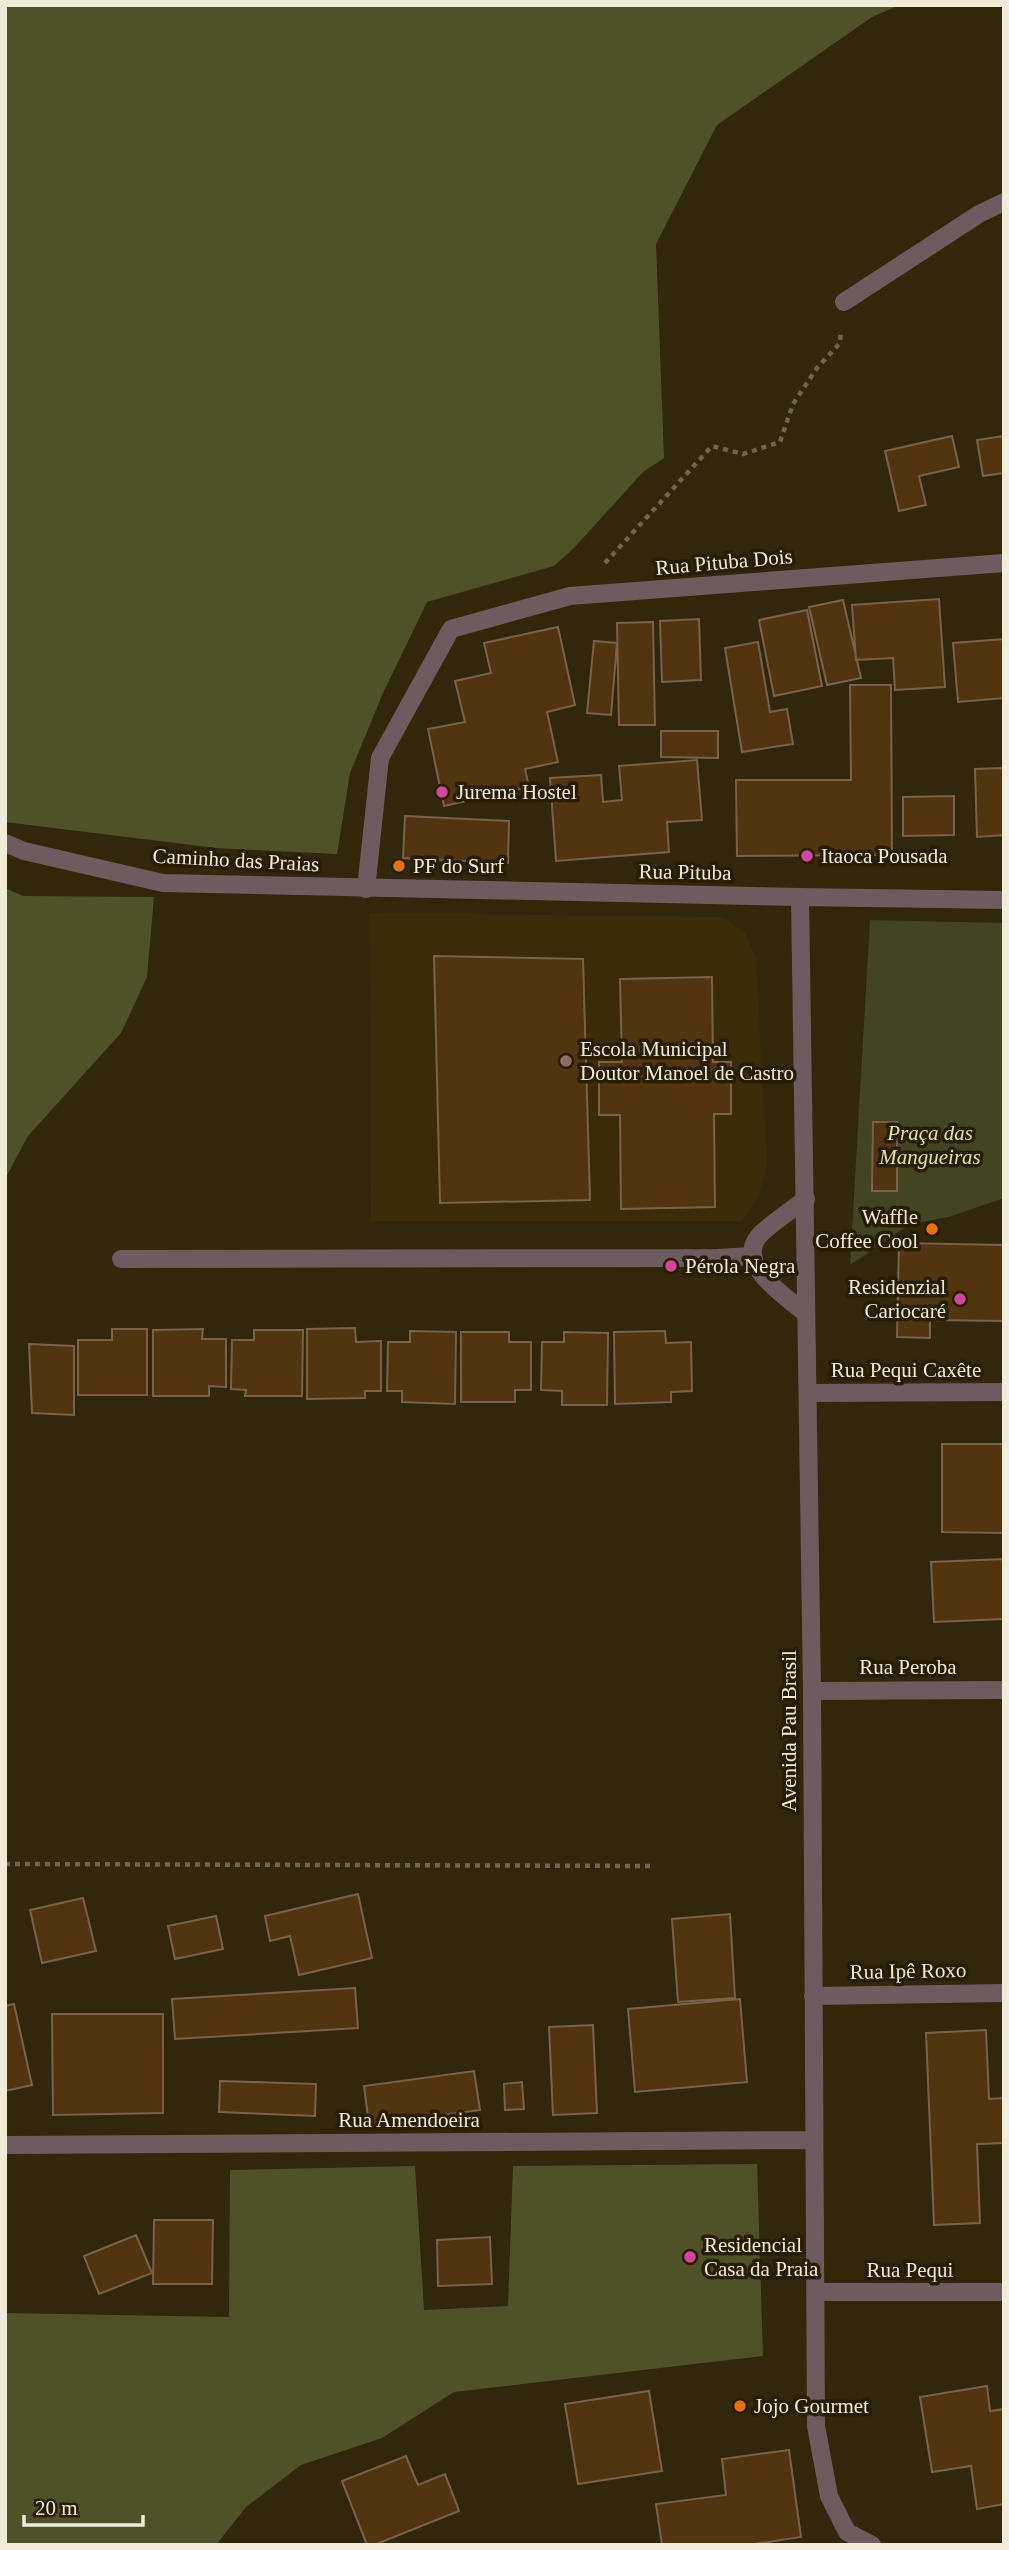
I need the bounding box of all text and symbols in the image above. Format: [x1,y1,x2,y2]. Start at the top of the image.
street label: Rua Pituba Dois [654,544,794,580]
place label: Jurema Hostel [456,780,577,804]
marker: Jurema Hostel [434,784,450,800]
street label: Caminho das Praias [152,844,320,876]
place label: Itaoca Pousada [821,844,948,868]
marker: Itaoca Pousada [799,848,815,864]
place label: PF do Surf [413,854,504,878]
marker: PF do Surf [391,858,407,874]
street label: Rua Pituba [638,859,732,885]
place label: Escola Municipal Doutor Manoel de Castro [580,1037,794,1085]
marker: Escola Municipal Doutor Manoel de Castro [558,1053,574,1069]
park label: Praça das Mangueiras [878,1121,981,1169]
place label: Waffle Coffee Cool [815,1205,918,1253]
marker: Waffle Coffee Cool [924,1221,940,1237]
place label: Pérola Negra [685,1254,796,1278]
marker: Pérola Negra [663,1258,679,1274]
place label: Residenzial Cariocaré [848,1275,946,1323]
marker: Residenzial Cariocaré [952,1291,968,1307]
street label: Rua Pequi Caxête [831,1358,981,1382]
street label: Avenida Pau Brasil [777,1650,801,1812]
street label: Rua Peroba [859,1655,957,1679]
street label: Rua Ipê Roxo [849,1958,967,1984]
street label: Rua Amendoeira [338,2108,481,2132]
place label: Residencial Casa da Praia [704,2233,819,2281]
marker: Residencial Casa da Praia [682,2249,698,2265]
street label: Rua Pequi [867,2258,954,2282]
place label: Jojo Gourmet [754,2394,869,2418]
marker: Jojo Gourmet [732,2398,748,2414]
scale bar [24,2484,144,2528]
text: 20 m [35,2496,78,2520]

